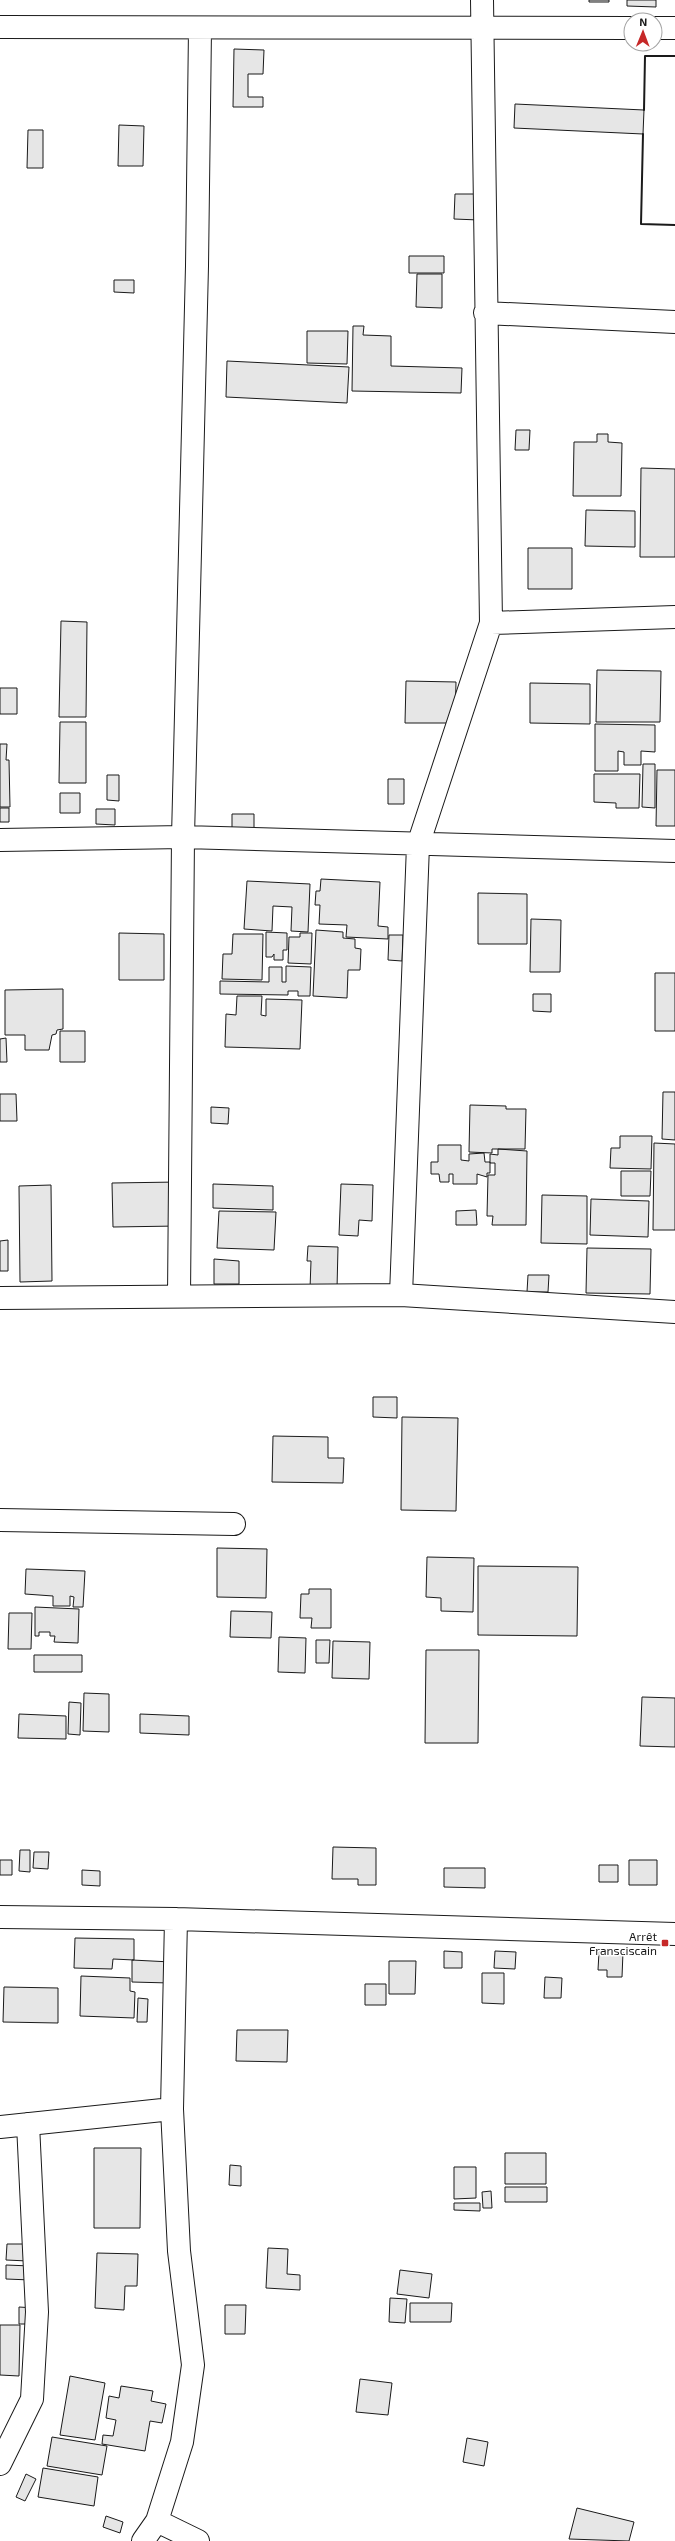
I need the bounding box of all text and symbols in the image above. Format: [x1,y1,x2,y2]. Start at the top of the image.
north arrow [623,12,663,52]
text: N [639,15,647,28]
place label: Arrêt Fransciscain [589,1929,657,1957]
marker: Arrêt Fransciscain [660,1938,670,1948]

